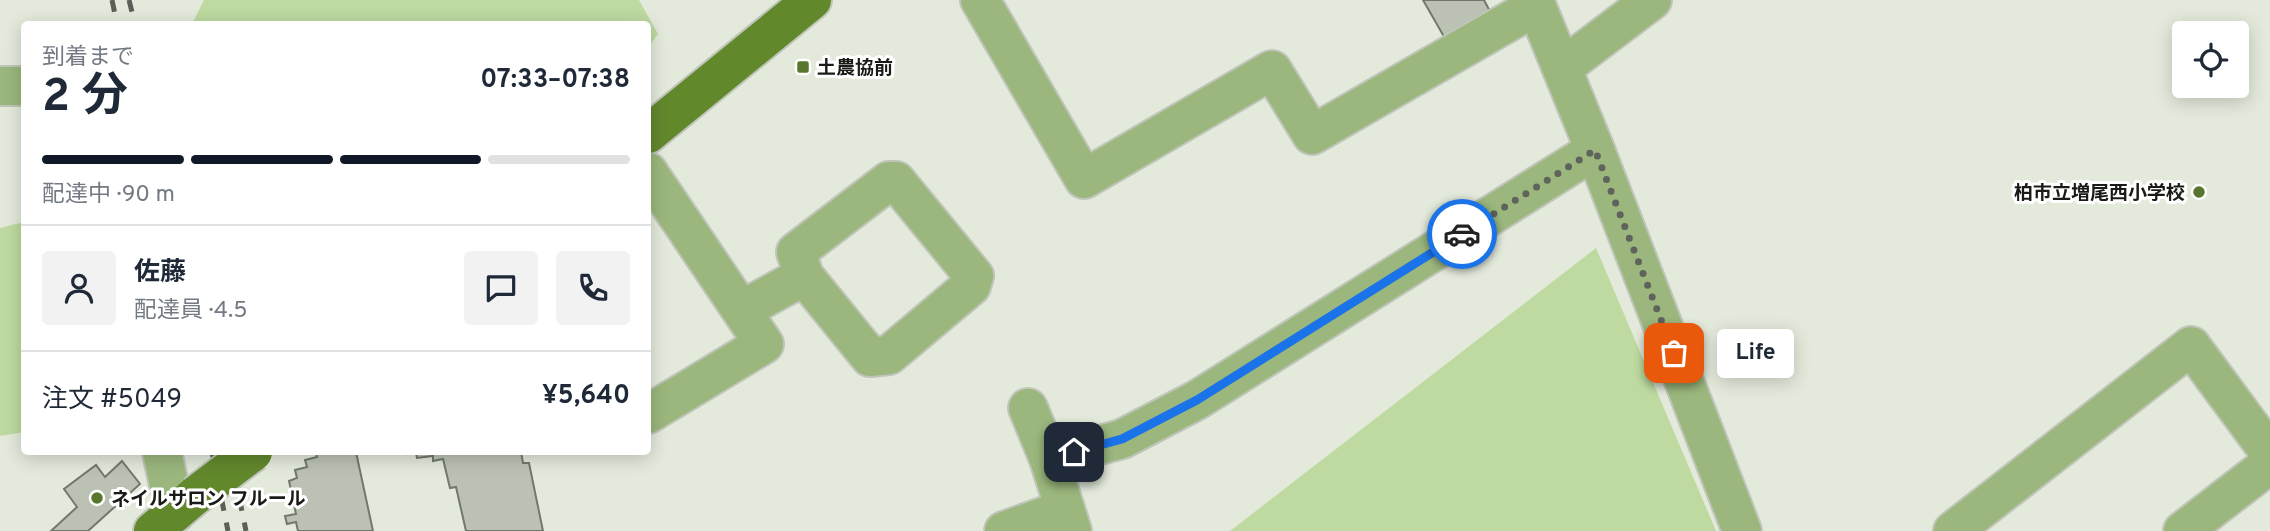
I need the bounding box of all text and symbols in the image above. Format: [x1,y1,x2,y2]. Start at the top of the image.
map controls [2172,21,2249,98]
button: locate [2172,21,2249,98]
text: 到着まで [42,44,134,73]
place label: 土農協前 [817,57,893,81]
marker: 土農協前 [795,59,811,75]
text: 07:33–07:38 [480,64,630,97]
text: 2 分 [42,69,128,128]
text: 配達中 · 90 m [42,181,175,210]
place label: 柏市立増尾西小学校 [2014,182,2185,206]
marker: 柏市立増尾西小学校 [2191,184,2207,200]
courier [1427,199,1497,269]
icon: car [1443,215,1481,253]
button: person [42,251,116,325]
button: chat [464,251,538,325]
button: phone [556,251,630,325]
text: 佐藤 [134,257,186,290]
text: 配達員 · 4.5 [134,297,248,326]
pin [1644,323,1704,383]
callout: Life [1716,328,1793,378]
icon: bag [1655,334,1693,372]
text: Life [1735,339,1776,368]
text: ¥5,640 [542,380,630,413]
text: 注文 #5049 [42,384,182,417]
pin [1044,422,1104,482]
icon: home [1055,433,1093,471]
place label: ネイルサロン フルール [111,488,306,512]
marker: ネイルサロン フルール [89,490,105,506]

